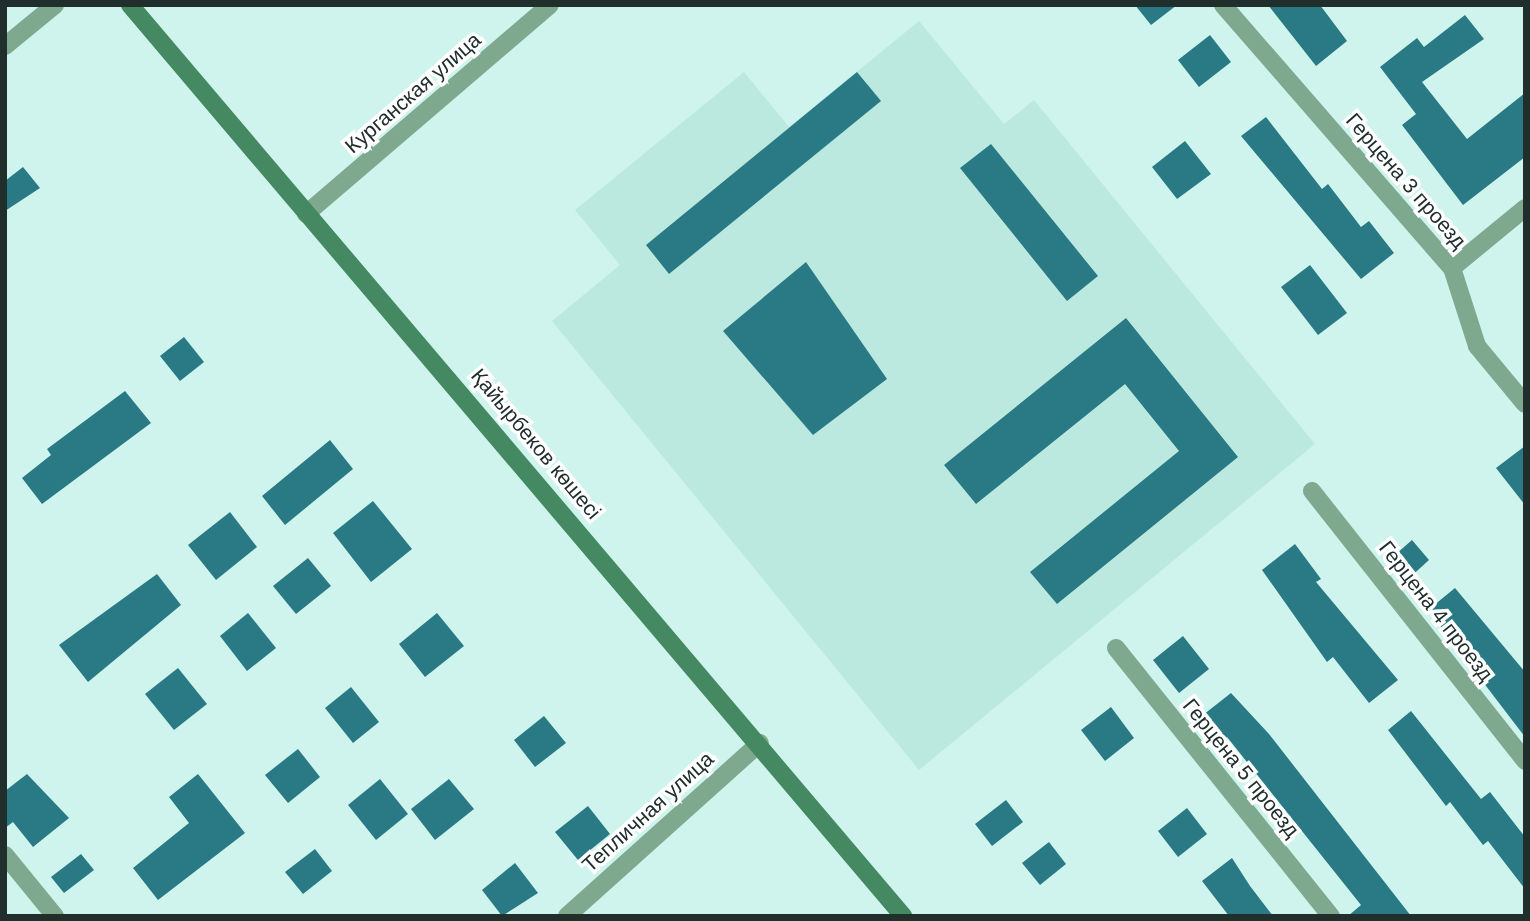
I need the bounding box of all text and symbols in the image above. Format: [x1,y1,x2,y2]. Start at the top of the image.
street label: Курганская улица [340,27,486,159]
street label: Герцена 3 проезд [1340,108,1472,254]
street label: Қайырбеков көшесі [466,364,606,524]
street label: Герцена 4 проезд [1373,536,1499,686]
street label: Герцена 5 проезд [1177,694,1305,842]
street label: Тепличная улица [577,746,719,878]

